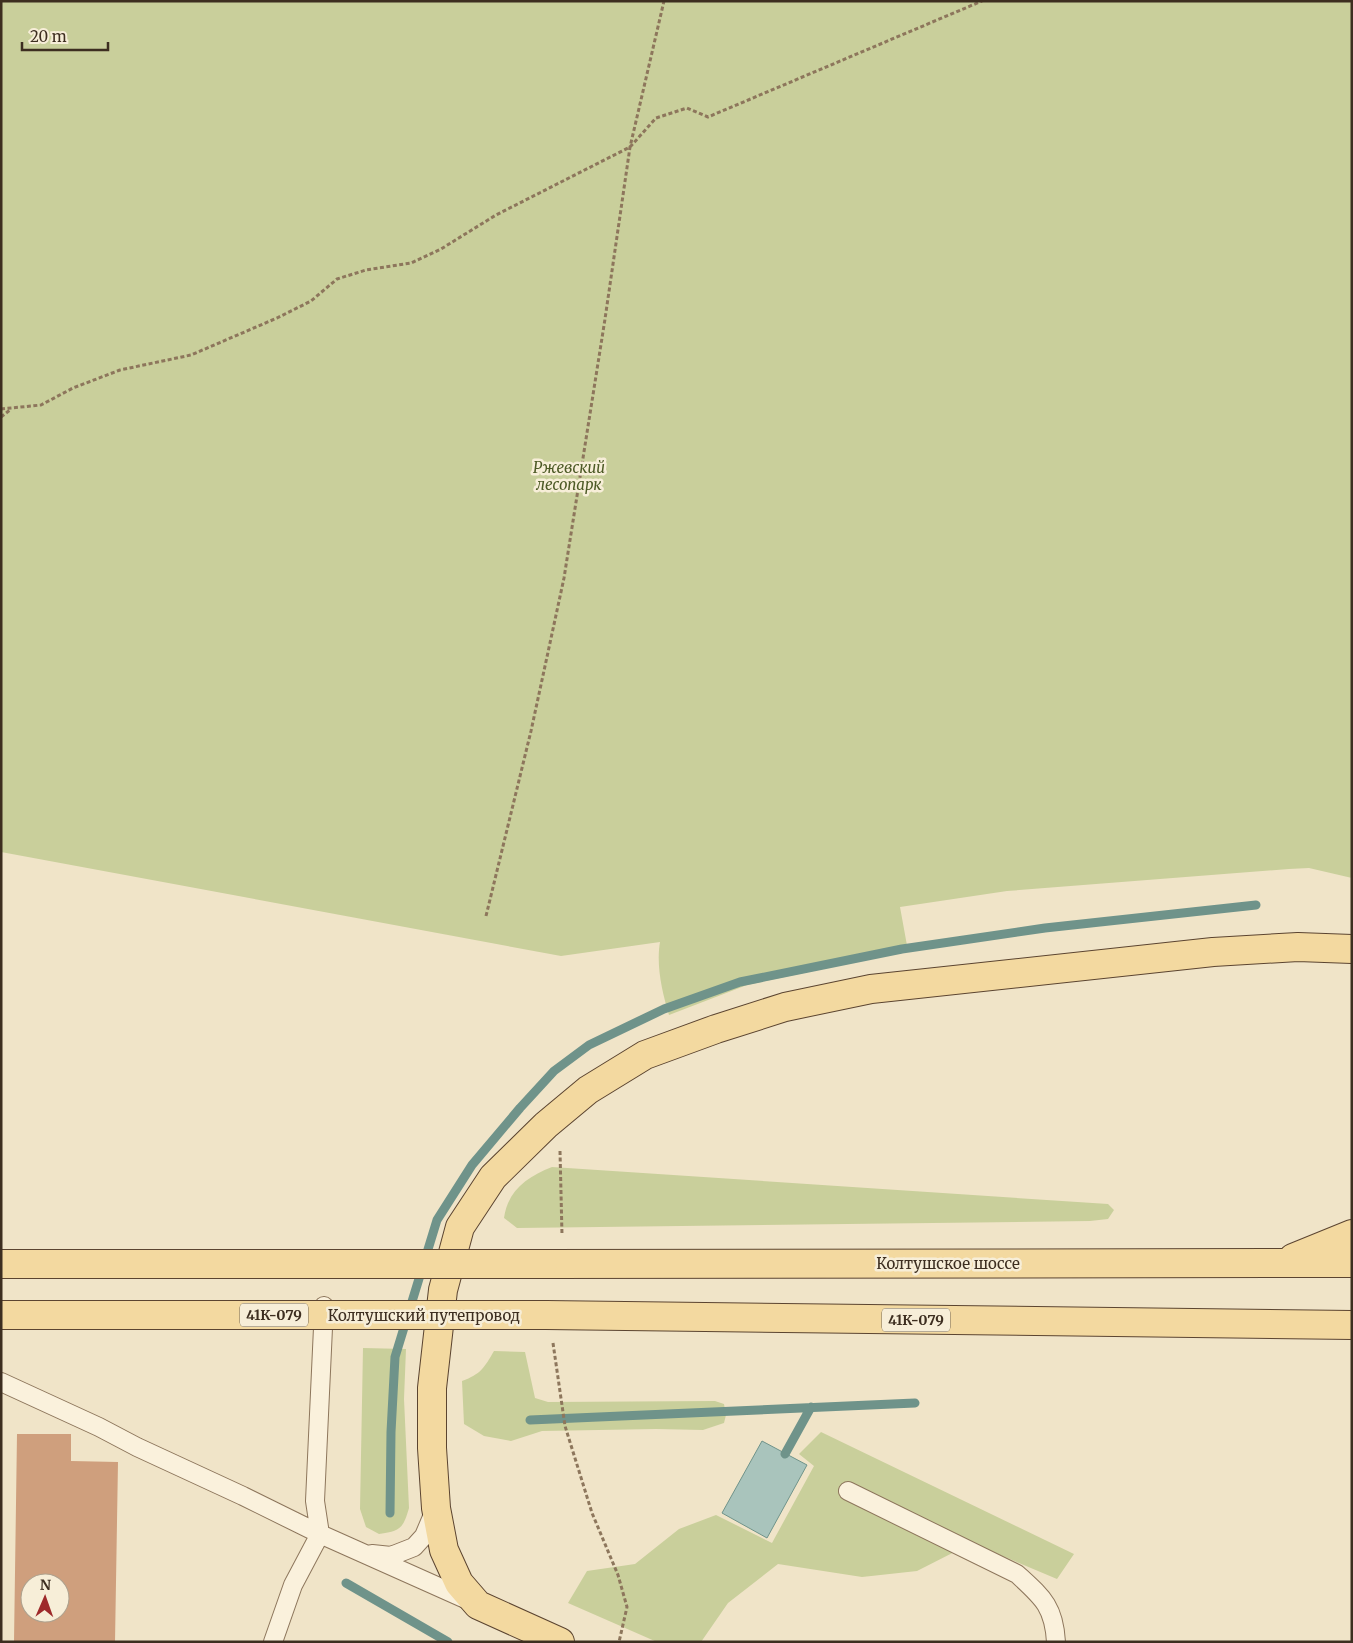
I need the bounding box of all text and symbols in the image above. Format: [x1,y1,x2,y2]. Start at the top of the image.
scale bar [22,20,109,52]
text: 20 m [30,27,67,46]
park label: Ржевский лесопарк [533,458,605,494]
street label: Колтушское шоссе [876,1254,1020,1273]
road number: 41К-079 [240,1304,308,1326]
street label: Колтушский путепровод [328,1306,520,1325]
road number: 41К-079 [882,1308,950,1332]
north arrow [20,1573,70,1623]
text: N [40,1576,51,1594]

